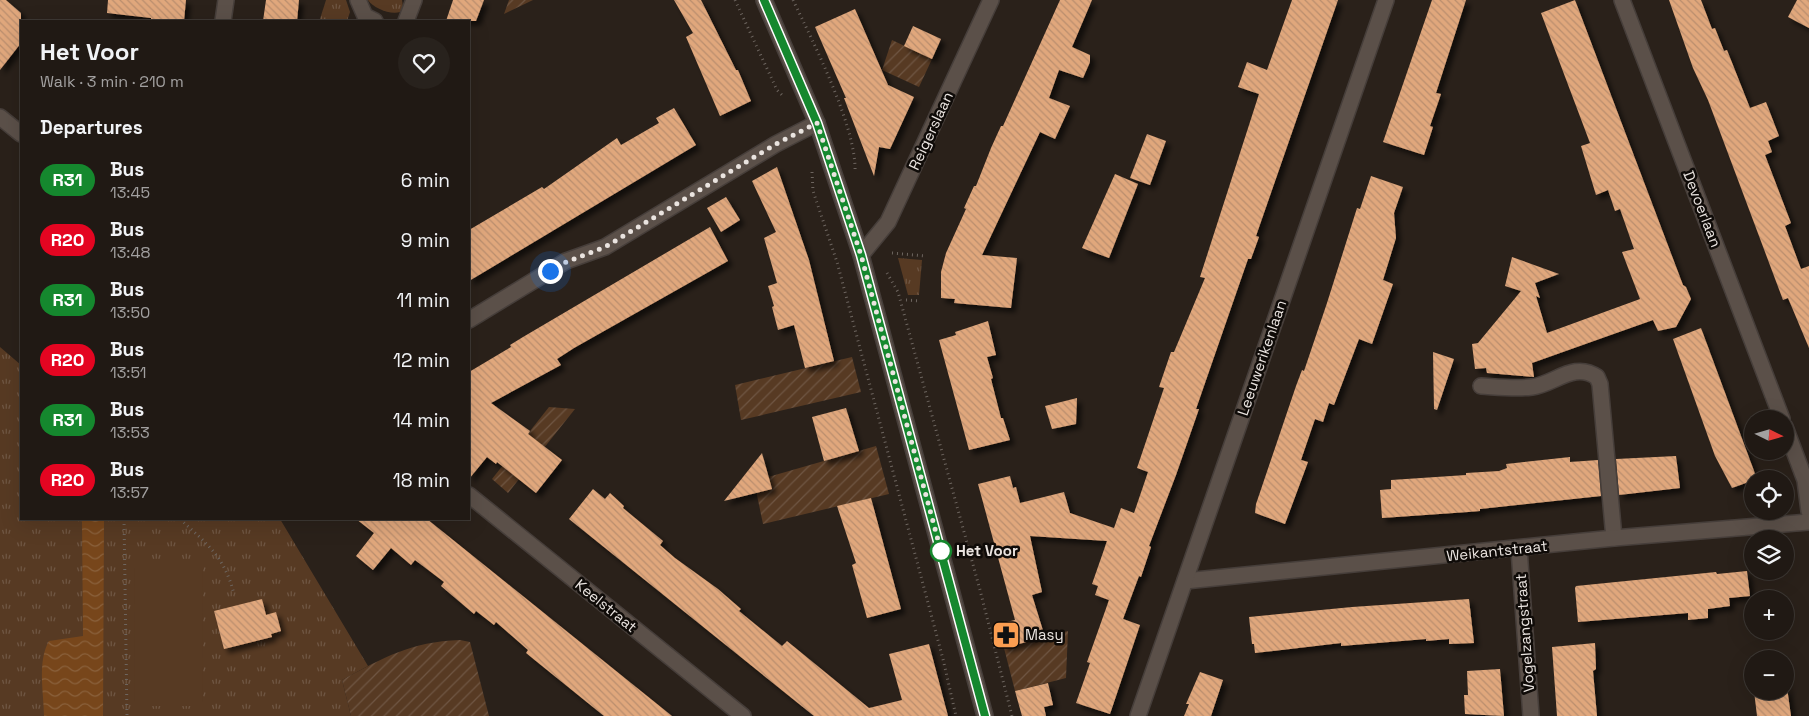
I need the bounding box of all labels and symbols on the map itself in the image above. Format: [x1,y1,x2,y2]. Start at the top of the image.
street label: Reigerslaan [904,89,957,173]
street label: Devoerlaan [1679,168,1726,250]
your location [538,259,563,284]
street label: Leeuwerikenlaan [1233,298,1290,418]
north arrow [1744,410,1794,460]
street label: Weikantstraat [1445,536,1549,565]
marker: Het Voor [930,540,952,562]
place label: Het Voor [956,541,1018,560]
street label: Vogelzangstraat [1511,573,1538,693]
street label: Keelstraat [572,575,641,636]
pharmacy icon: Masy [991,620,1021,650]
place label: Masy [1025,625,1064,644]

